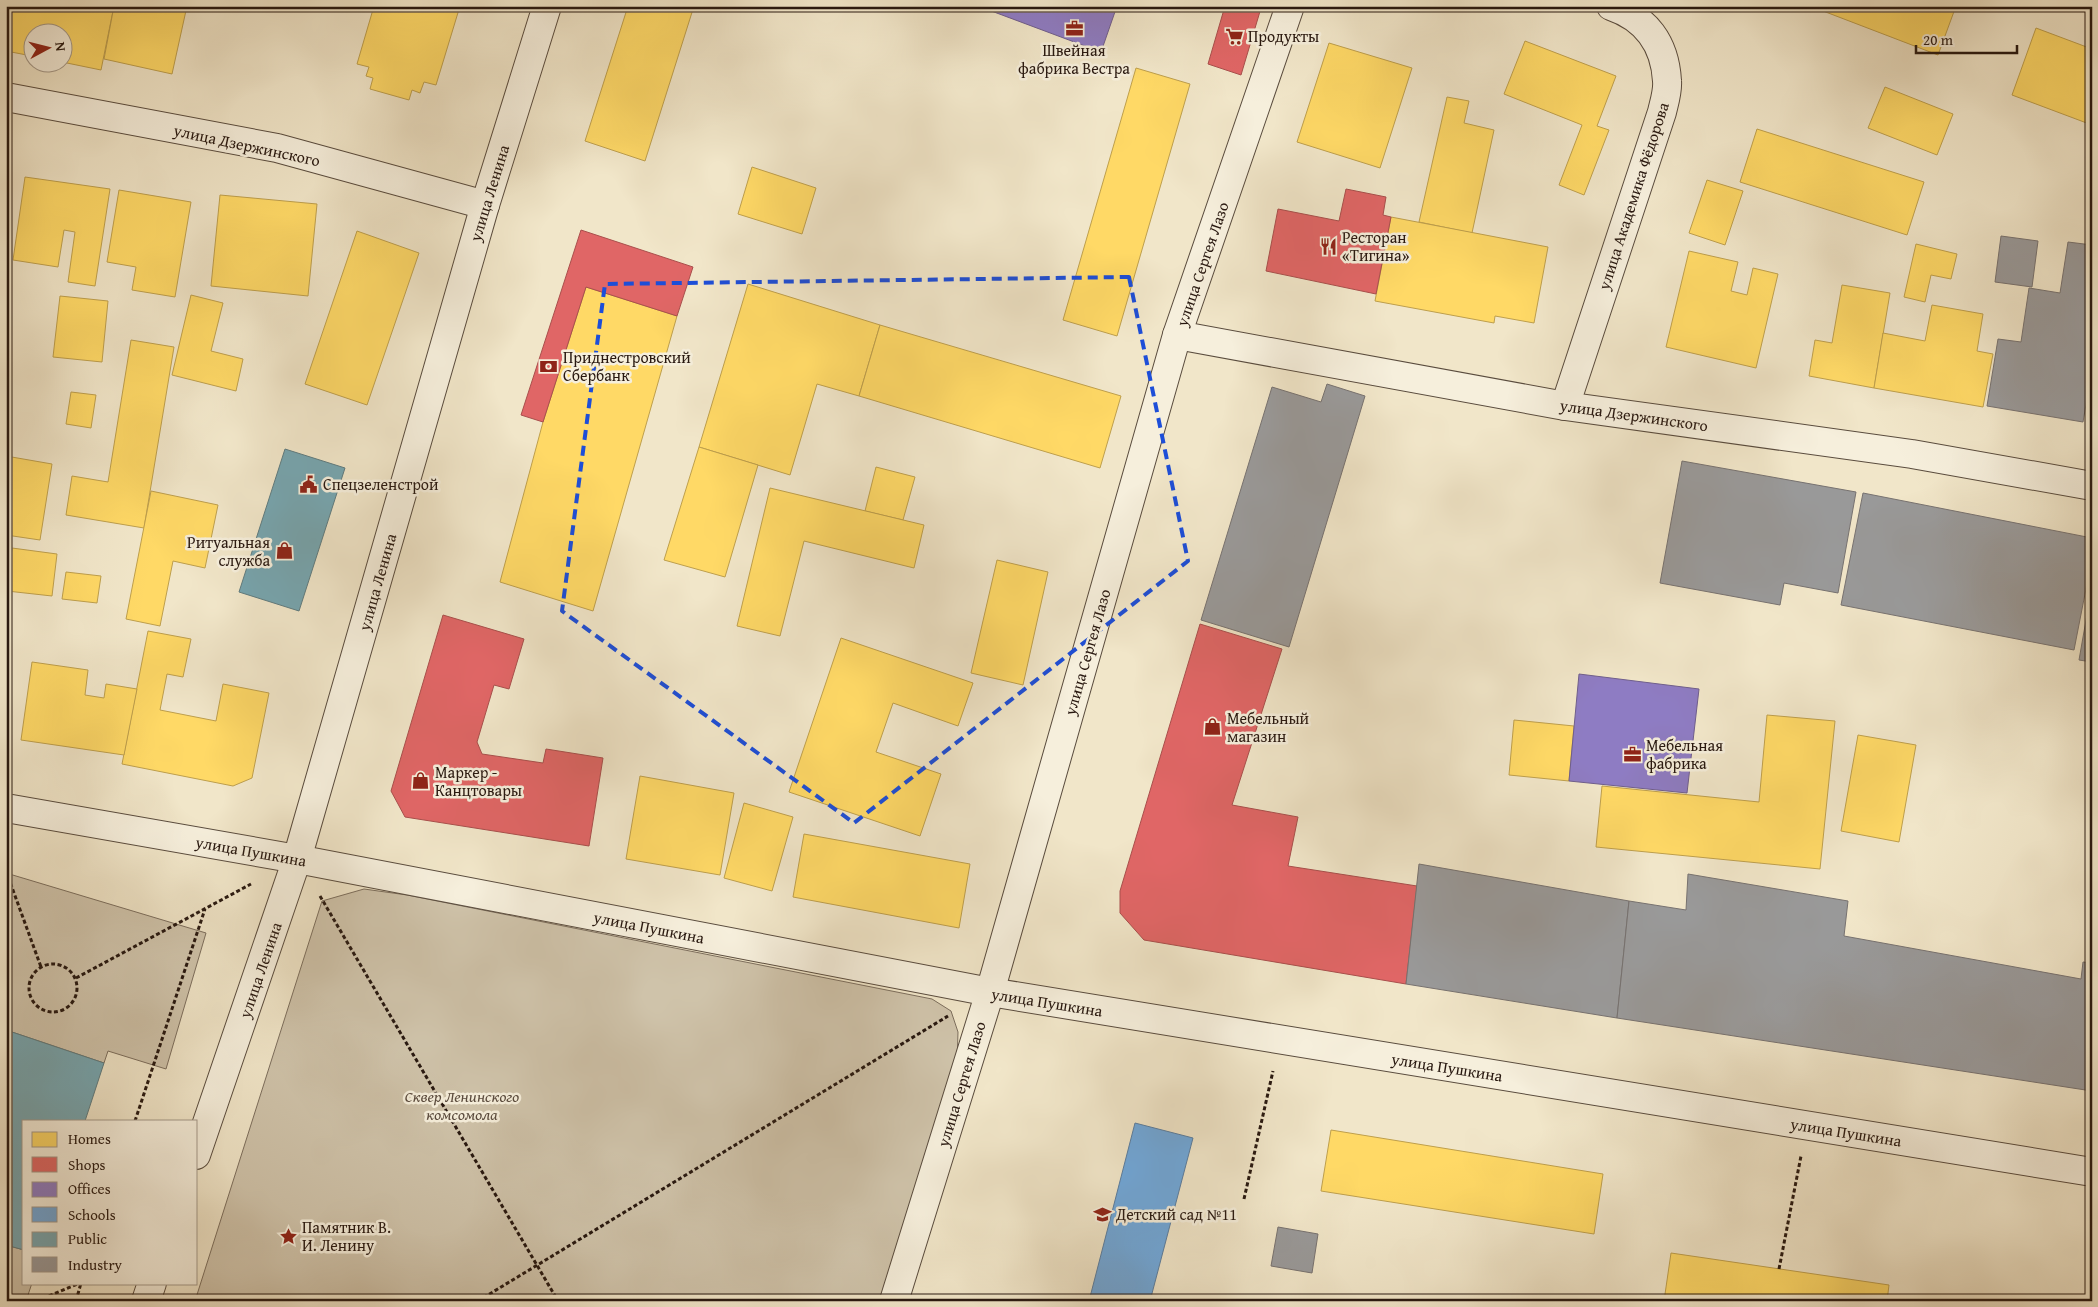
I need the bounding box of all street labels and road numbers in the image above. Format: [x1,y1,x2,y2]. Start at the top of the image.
street label: улица Академика Фёдорова [1591,99,1675,294]
street label: улица Дзержинского [171,118,322,172]
street label: улица Ленина [463,141,515,245]
street label: улица Сергея Лазо [1169,198,1235,330]
street label: улица Дзержинского [1558,393,1709,437]
street label: улица Ленина [351,530,402,634]
street label: улица Сергея Лазо [1057,586,1116,719]
street label: улица Пушкина [193,829,309,873]
street label: улица Пушкина [591,904,707,950]
street label: улица Ленина [232,918,288,1022]
street label: улица Пушкина [989,981,1105,1023]
street label: улица Сергея Лазо [930,1018,992,1151]
street label: улица Пушкина [1389,1046,1505,1088]
street label: улица Пушкина [1788,1111,1904,1153]

